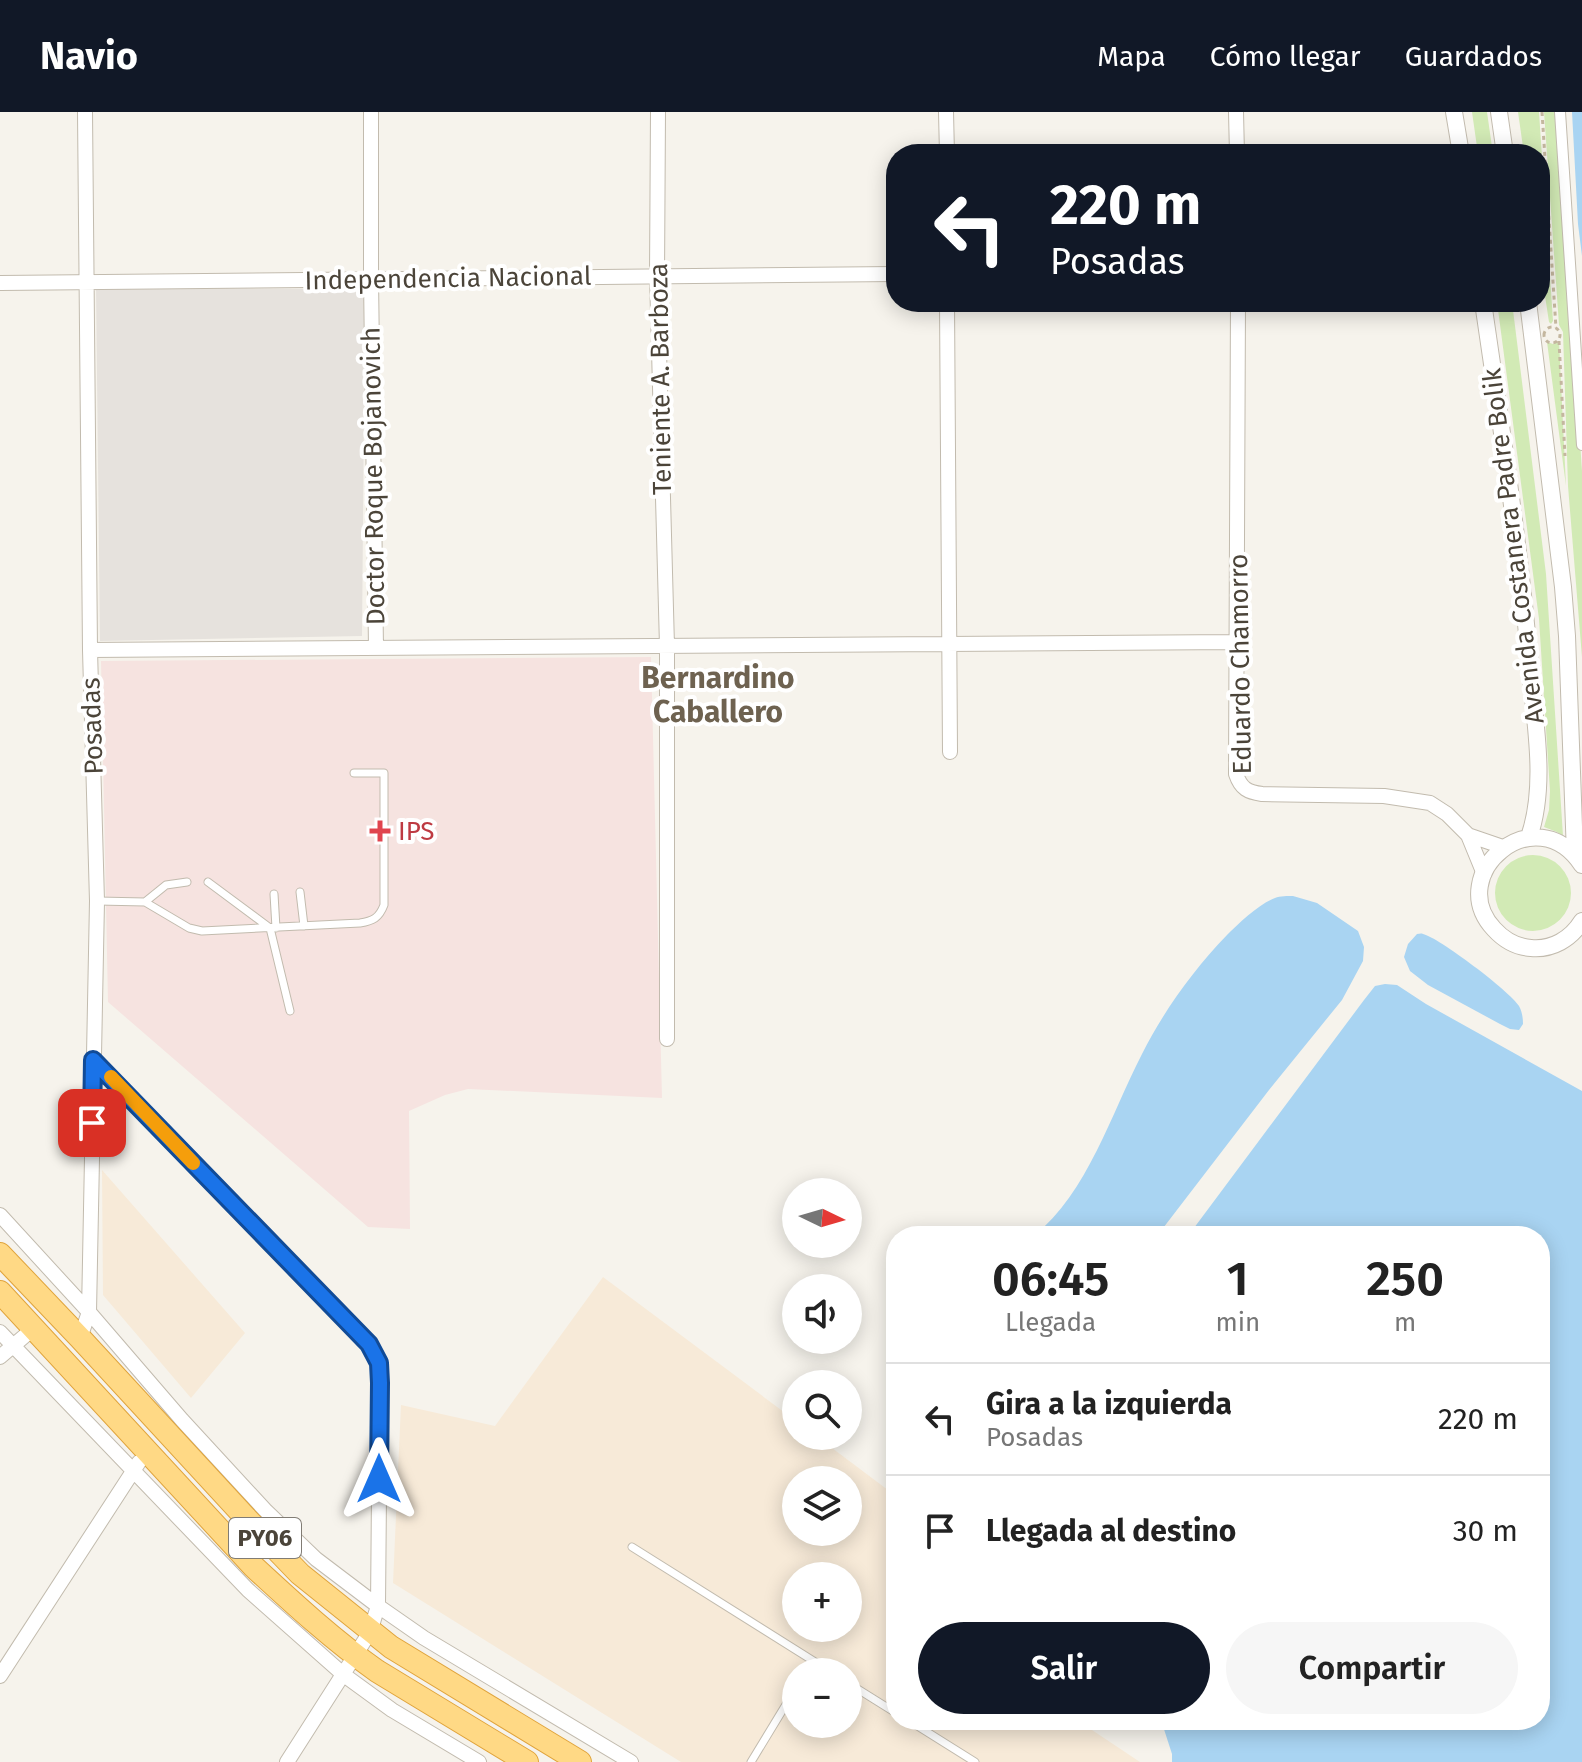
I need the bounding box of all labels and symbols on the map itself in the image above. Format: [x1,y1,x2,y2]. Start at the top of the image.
street label: Independencia Nacional [304,260,592,297]
street label: Teniente A. Barboza [643,263,678,495]
street label: Doctor Roque Bojanovich [355,327,392,625]
street label: Avenida Costanera Padre Bolik [1476,366,1551,726]
street label: Eduardo Chamorro [1223,553,1258,775]
district label: Bernardino Caballero [641,660,795,730]
street label: Posadas [75,677,110,775]
place label: IPS [398,816,434,847]
marker: IPS [369,820,391,842]
pin [58,1089,126,1157]
north arrow [782,1178,862,1258]
position arrow [337,1437,421,1521]
road number: PY06 [229,1518,301,1558]

